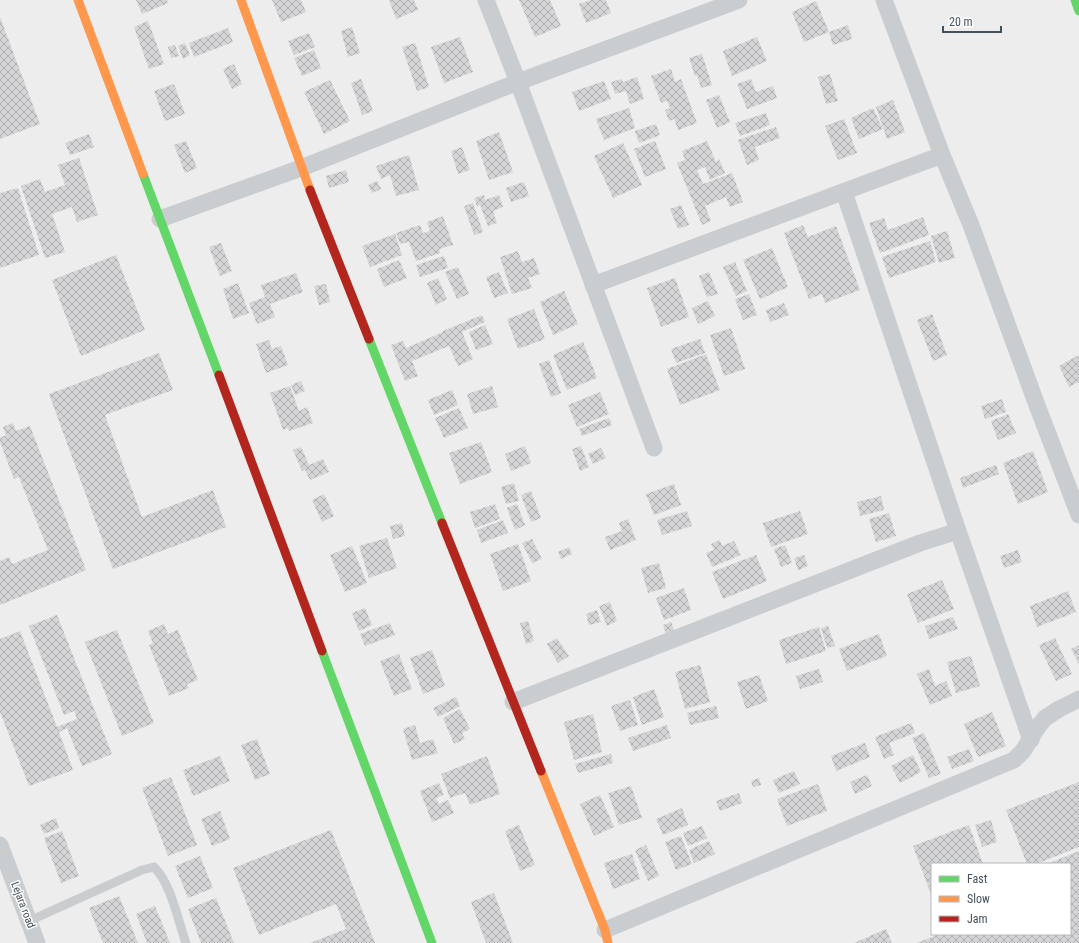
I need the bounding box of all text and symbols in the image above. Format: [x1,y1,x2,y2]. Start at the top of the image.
scale bar [943,8,1001,34]
text: 20 m [949,15,973,29]
legend [931,863,1071,935]
text: Fast [967,872,988,886]
street label: Lejara road [8,880,38,930]
text: Slow [967,892,990,906]
text: Jam [967,912,988,926]

